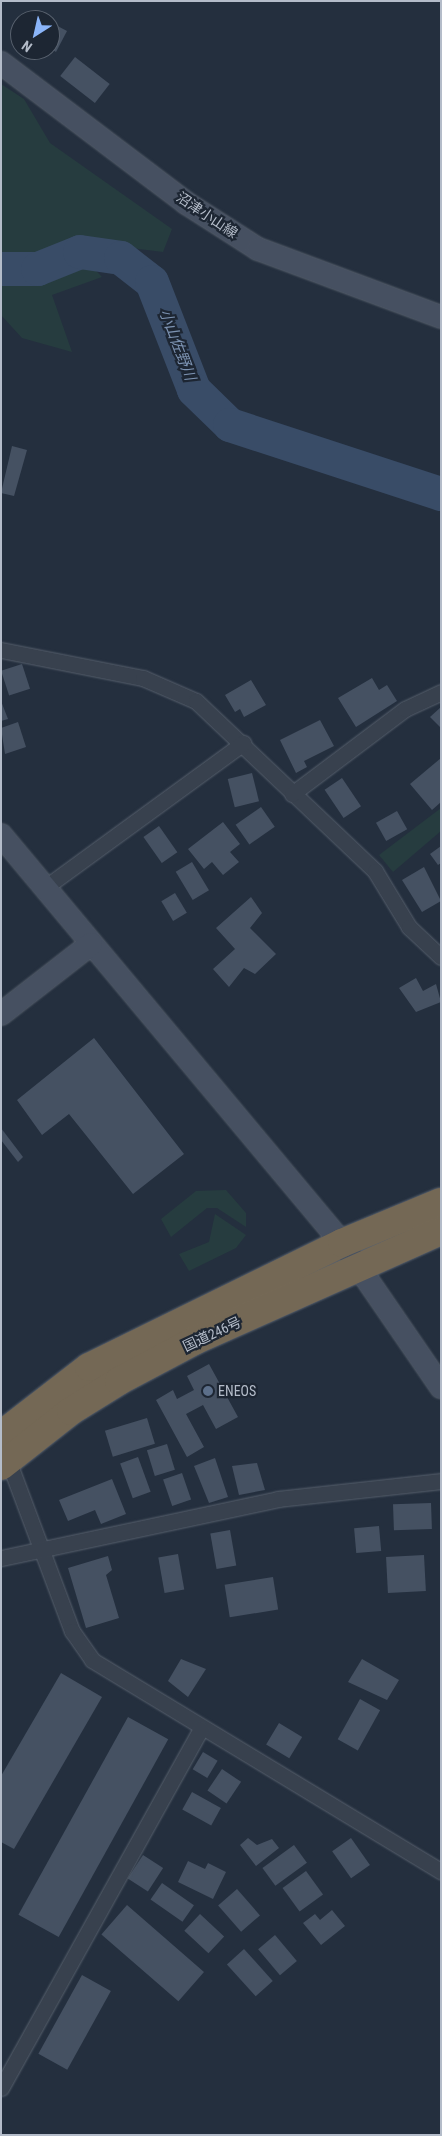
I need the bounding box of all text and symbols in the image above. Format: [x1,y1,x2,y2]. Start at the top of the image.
north arrow [10,10,60,60]
text: N [19,37,35,55]
street label: 沼津小山線 [173,188,241,242]
water label: 小山佐野川 [155,307,199,383]
street label: 国道246号 [180,1313,244,1355]
place label: ENEOS [218,1383,256,1399]
marker: ENEOS [202,1385,214,1397]

